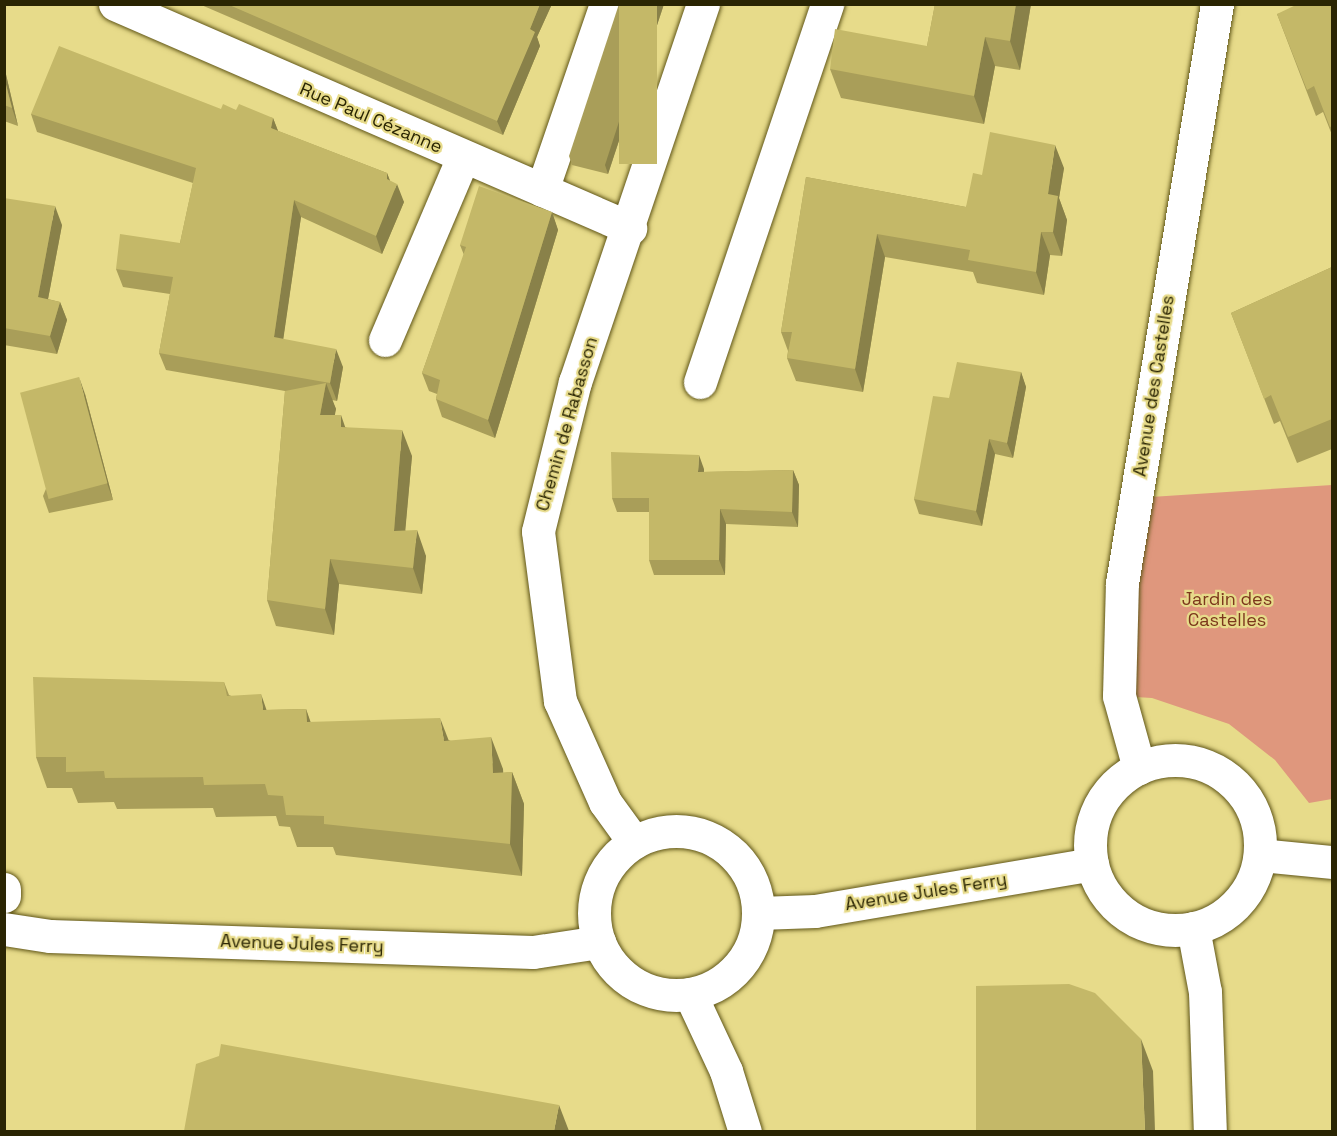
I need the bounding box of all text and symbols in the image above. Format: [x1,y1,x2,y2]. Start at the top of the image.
street label: Rue Paul Cézanne [296,78,446,158]
street label: Avenue des Castelles [1129,294,1179,478]
street label: Chemin de Rabasson [532,334,602,514]
park label: Jardin des Castelles [1182,589,1272,632]
street label: Avenue Jules Ferry [844,869,1008,915]
street label: Avenue Jules Ferry [220,930,384,958]

